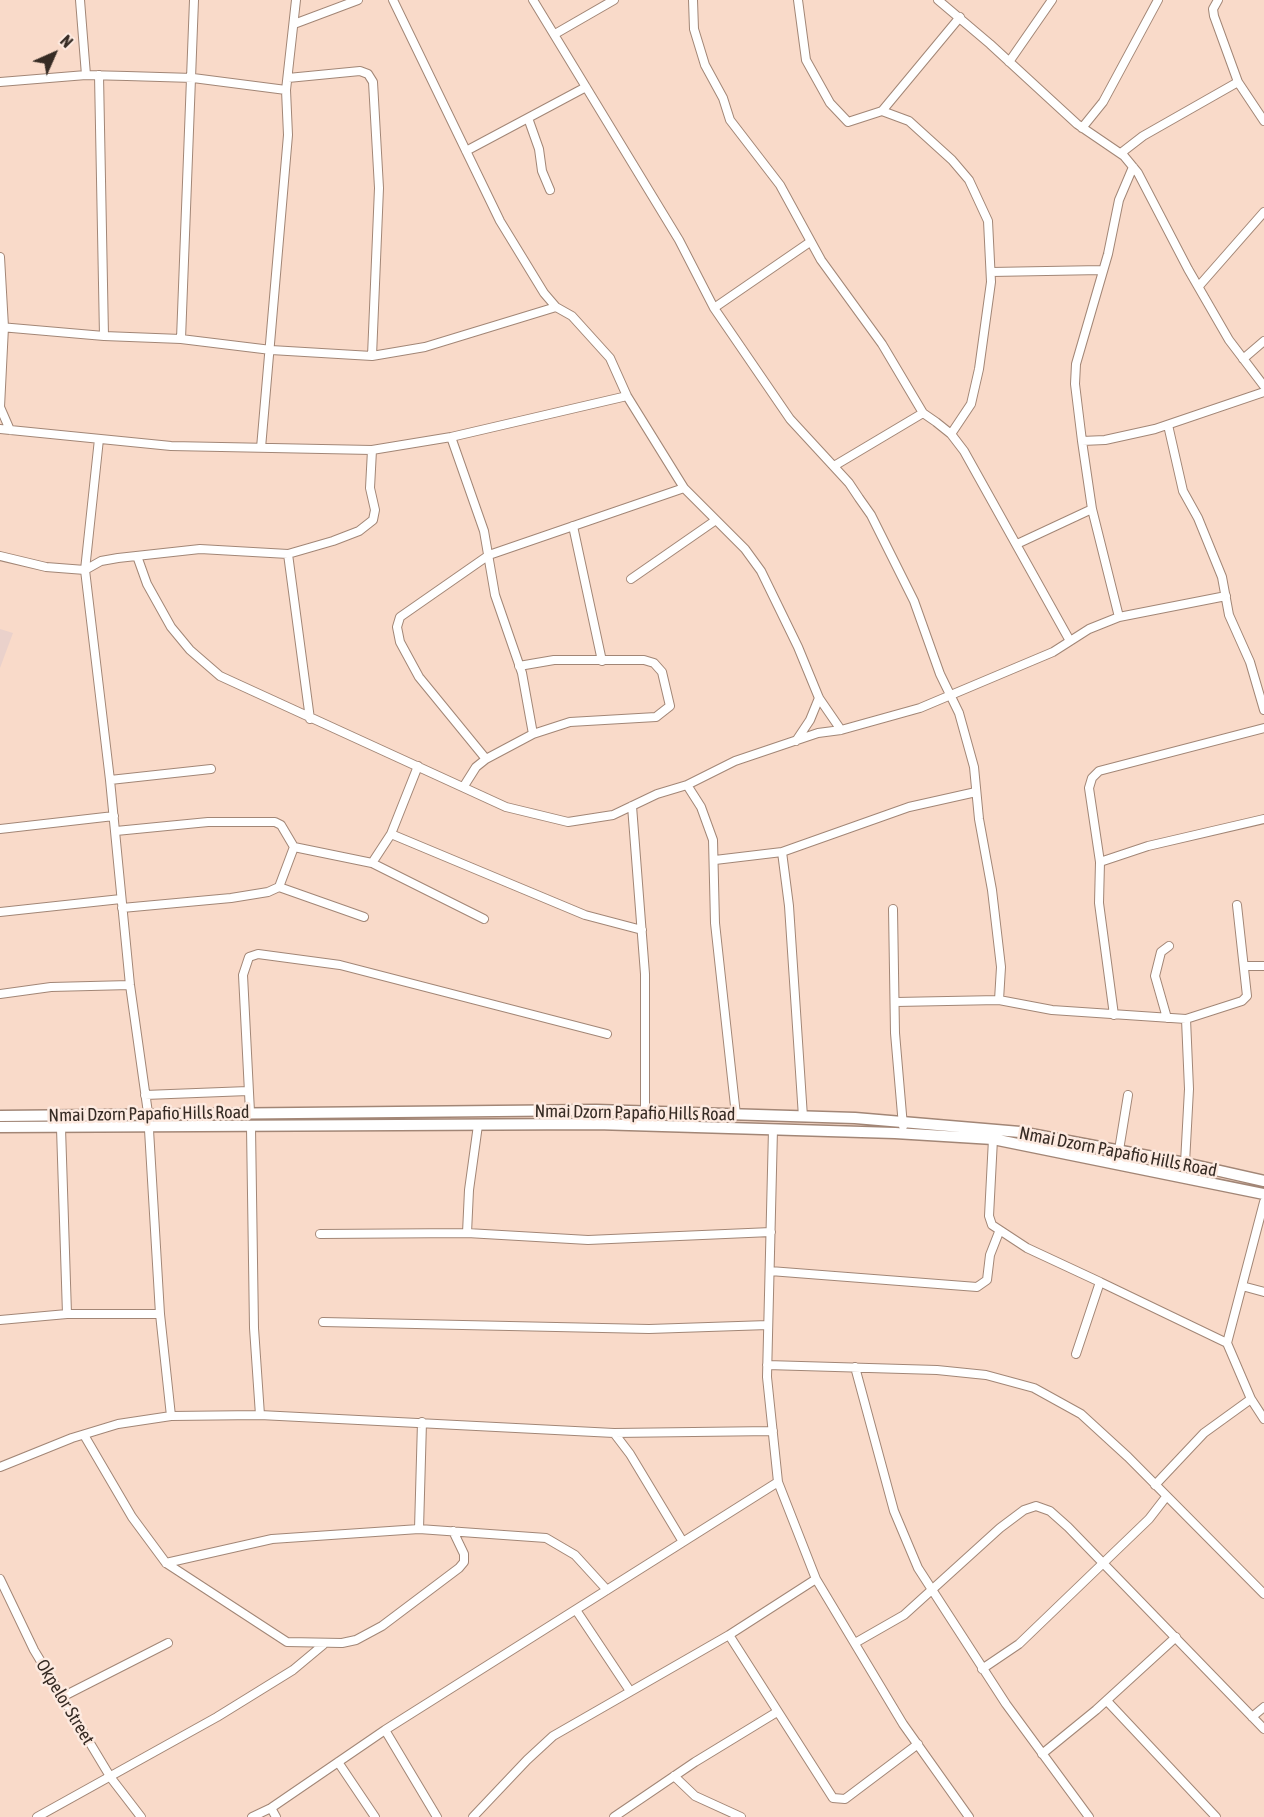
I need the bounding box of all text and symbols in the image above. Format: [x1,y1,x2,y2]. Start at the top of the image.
north arrow [24,24,84,84]
text: N [57,32,76,51]
street label: Nmai Dzorn Papafio Hills Road [534,1100,736,1126]
street label: Nmai Dzorn Papafio Hills Road [48,1101,250,1127]
street label: Nmai Dzorn Papafio Hills Road [1017,1122,1219,1182]
street label: Okpelor Street [31,1656,99,1748]

